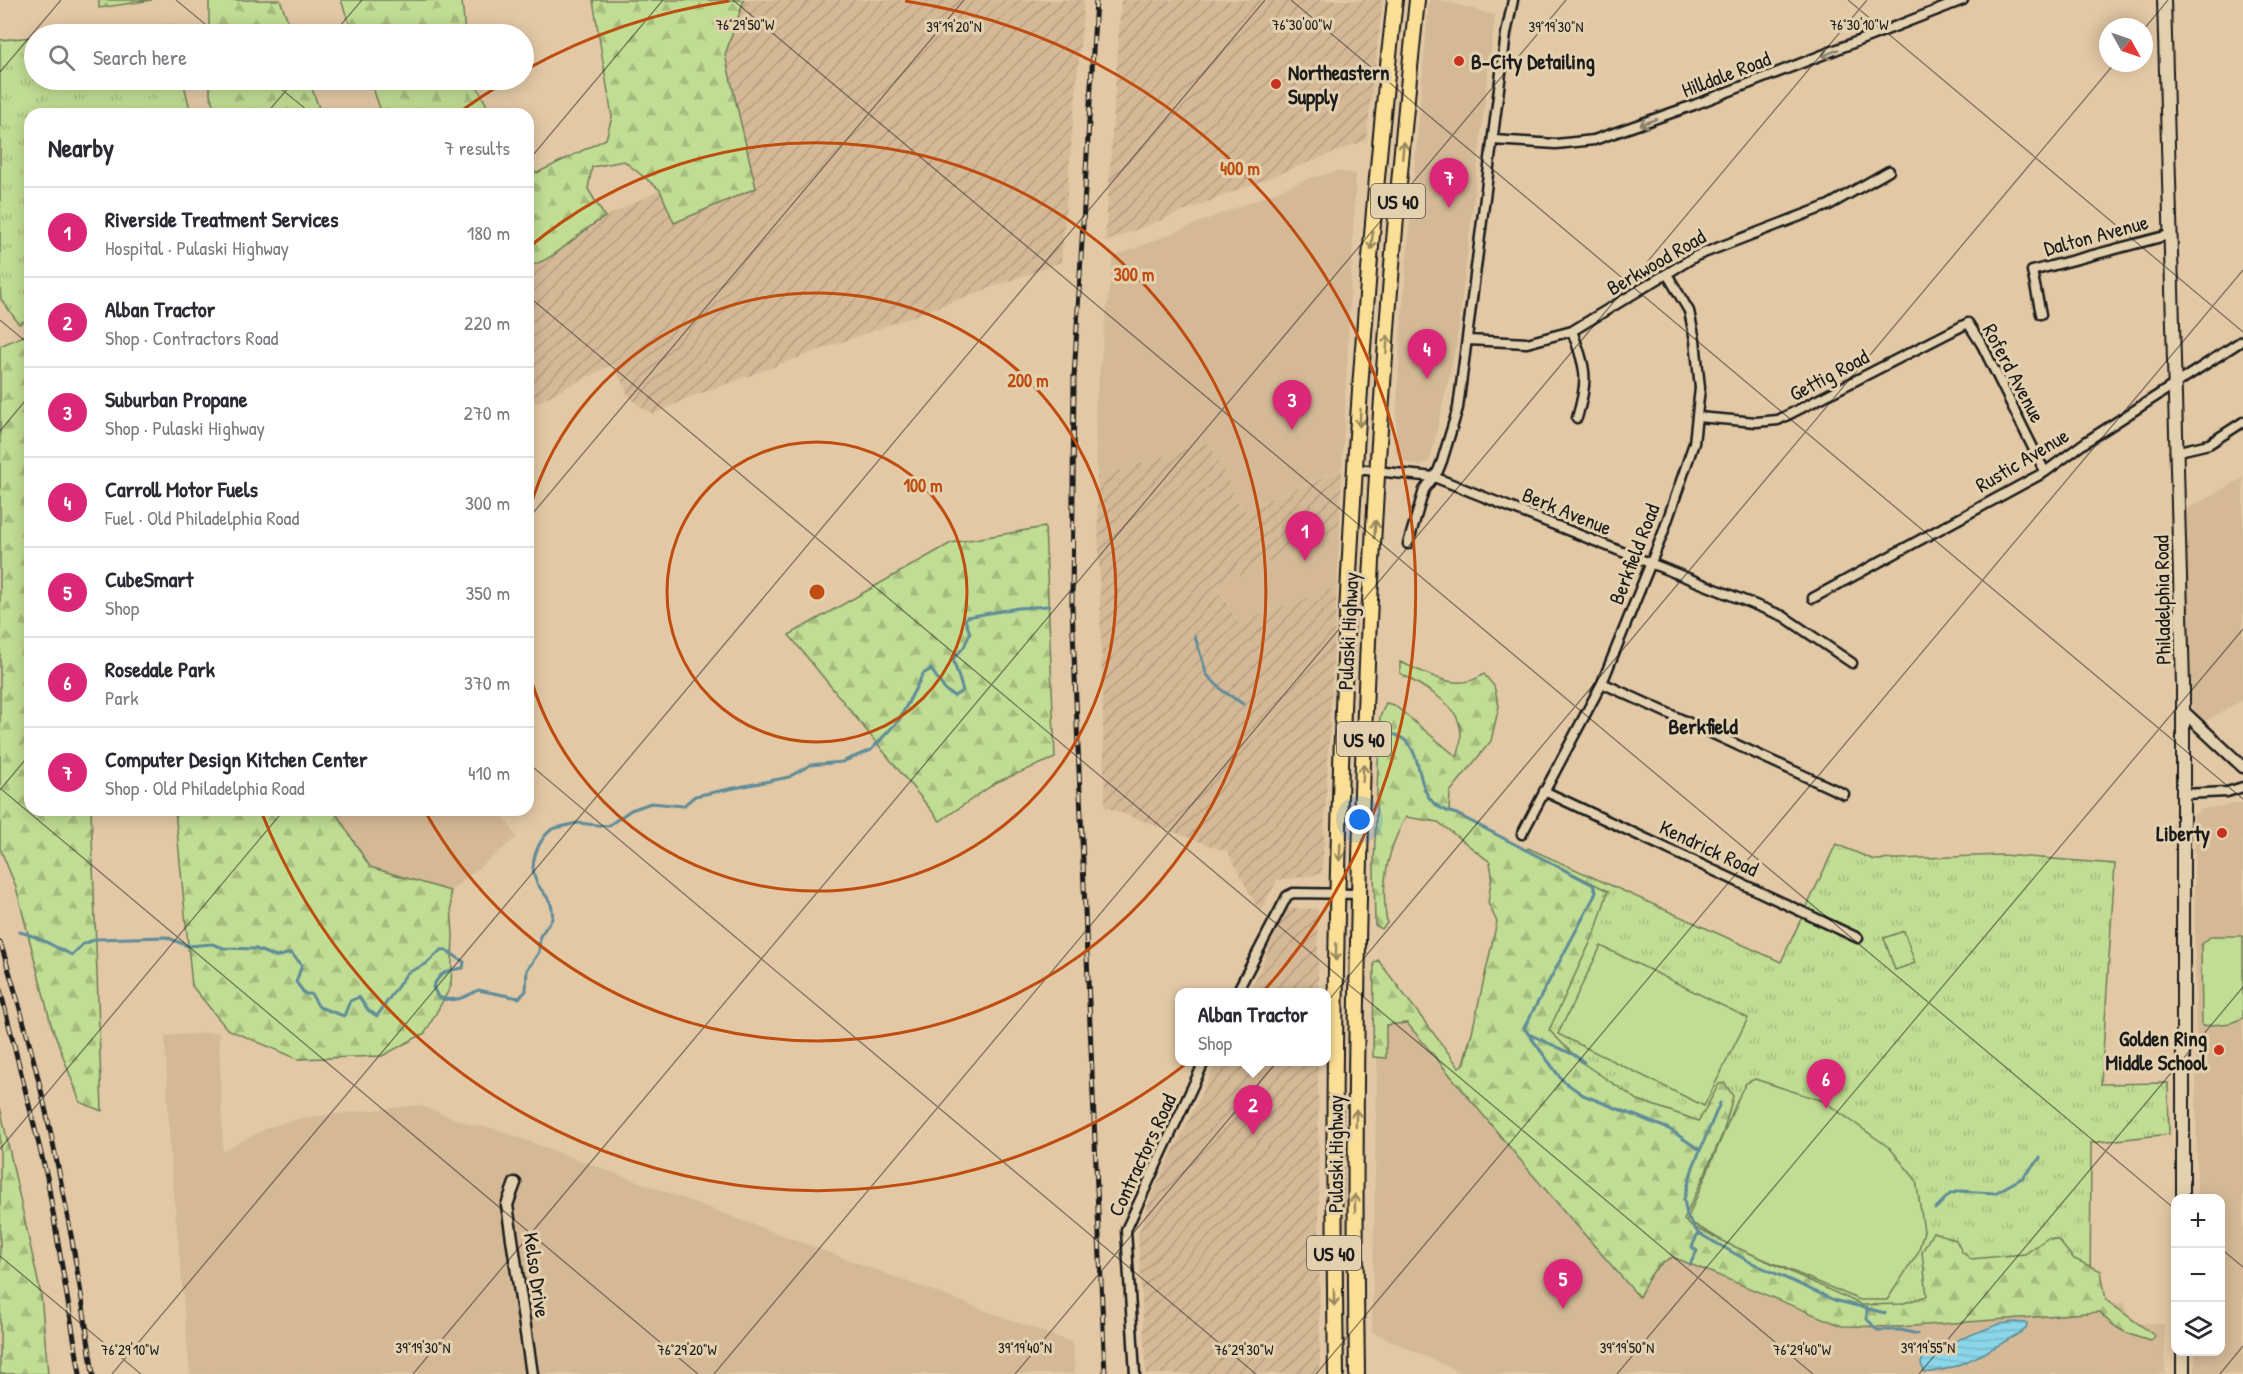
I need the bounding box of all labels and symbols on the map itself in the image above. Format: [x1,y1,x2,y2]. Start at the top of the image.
text: 76°29'50"W [716,14,775,35]
text: 76°30'00"W [1272,14,1333,35]
text: 76°30'10"W [1830,14,1889,35]
text: 39°19'20"N [926,16,982,37]
text: 39°19'30"N [1528,16,1584,37]
north arrow [2099,18,2153,72]
street label: Hilldale Road [1677,44,1775,104]
place label: B-City Detailing [1471,47,1595,77]
one-way arrow [1822,48,1840,59]
marker: B-City Detailing [1452,54,1466,68]
place label: Northeastern Supply [1288,58,1390,112]
marker: Northeastern Supply [1269,77,1283,91]
one-way arrow [1639,117,1658,128]
one-way arrow [1397,140,1408,160]
text: 400 m [1220,156,1260,181]
pin: 7 [1430,158,1468,208]
road number: US 40 [1371,184,1425,218]
street label: Dalton Avenue [2041,207,2151,263]
street label: Berkwood Road [1601,222,1711,302]
one-way arrow [1367,230,1378,250]
text: 300 m [1114,262,1154,287]
street label: Roferd Avenue [1976,318,2052,428]
pin: 4 [1408,330,1446,379]
one-way arrow [1381,335,1392,355]
street label: Gettig Road [1784,342,1874,408]
text: 200 m [1008,368,1048,393]
pin: 3 [1272,380,1312,430]
one-way arrow [1354,407,1365,427]
street label: Rustic Avenue [1970,421,2074,499]
text: 100 m [903,473,943,498]
street label: Berk Avenue [1518,480,1616,542]
street label: Berkfield Road [1602,500,1666,608]
pin: 1 [1286,512,1324,561]
one-way arrow [1370,519,1381,539]
street label: Philadelphia Road [2146,535,2178,665]
street label: Pulaski Highway [1330,571,1366,691]
centre of rings [807,582,827,602]
district label: Berkfield [1668,711,1738,741]
road number: US 40 [1337,722,1391,756]
one-way arrow [1358,763,1369,783]
your location [1345,805,1374,834]
street label: Kendrick Road [1655,812,1763,884]
place label: Liberty [2156,819,2210,849]
marker: Liberty [2215,826,2229,840]
one-way arrow [1334,842,1345,862]
one-way arrow [1330,942,1342,962]
place label: Golden Ring Middle School [2106,1024,2207,1077]
marker: Golden Ring Middle School [2212,1043,2226,1057]
pin: 6 [1806,1060,1846,1109]
pin: 2 [1234,1086,1272,1135]
street label: Contractors Road [1101,1089,1183,1221]
street label: Pulaski Highway [1321,1095,1350,1213]
one-way arrow [1350,1108,1362,1128]
one-way arrow [1349,1194,1361,1214]
street label: Kelso Drive [517,1230,557,1320]
road number: US 40 [1307,1236,1361,1270]
pin: 5 [1544,1260,1582,1309]
one-way arrow [1328,1286,1340,1306]
text: 39°19'30"N [395,1337,451,1358]
text: 39°19'40"N [998,1337,1052,1358]
text: 39°19'50"N [1600,1337,1654,1358]
text: 39°19'55"N [1901,1337,1955,1358]
text: 76°29'10"W [101,1339,160,1360]
text: 76°29'20"W [657,1339,717,1360]
text: 76°29'30"W [1214,1339,1274,1360]
text: 76°29'40"W [1773,1339,1832,1360]

